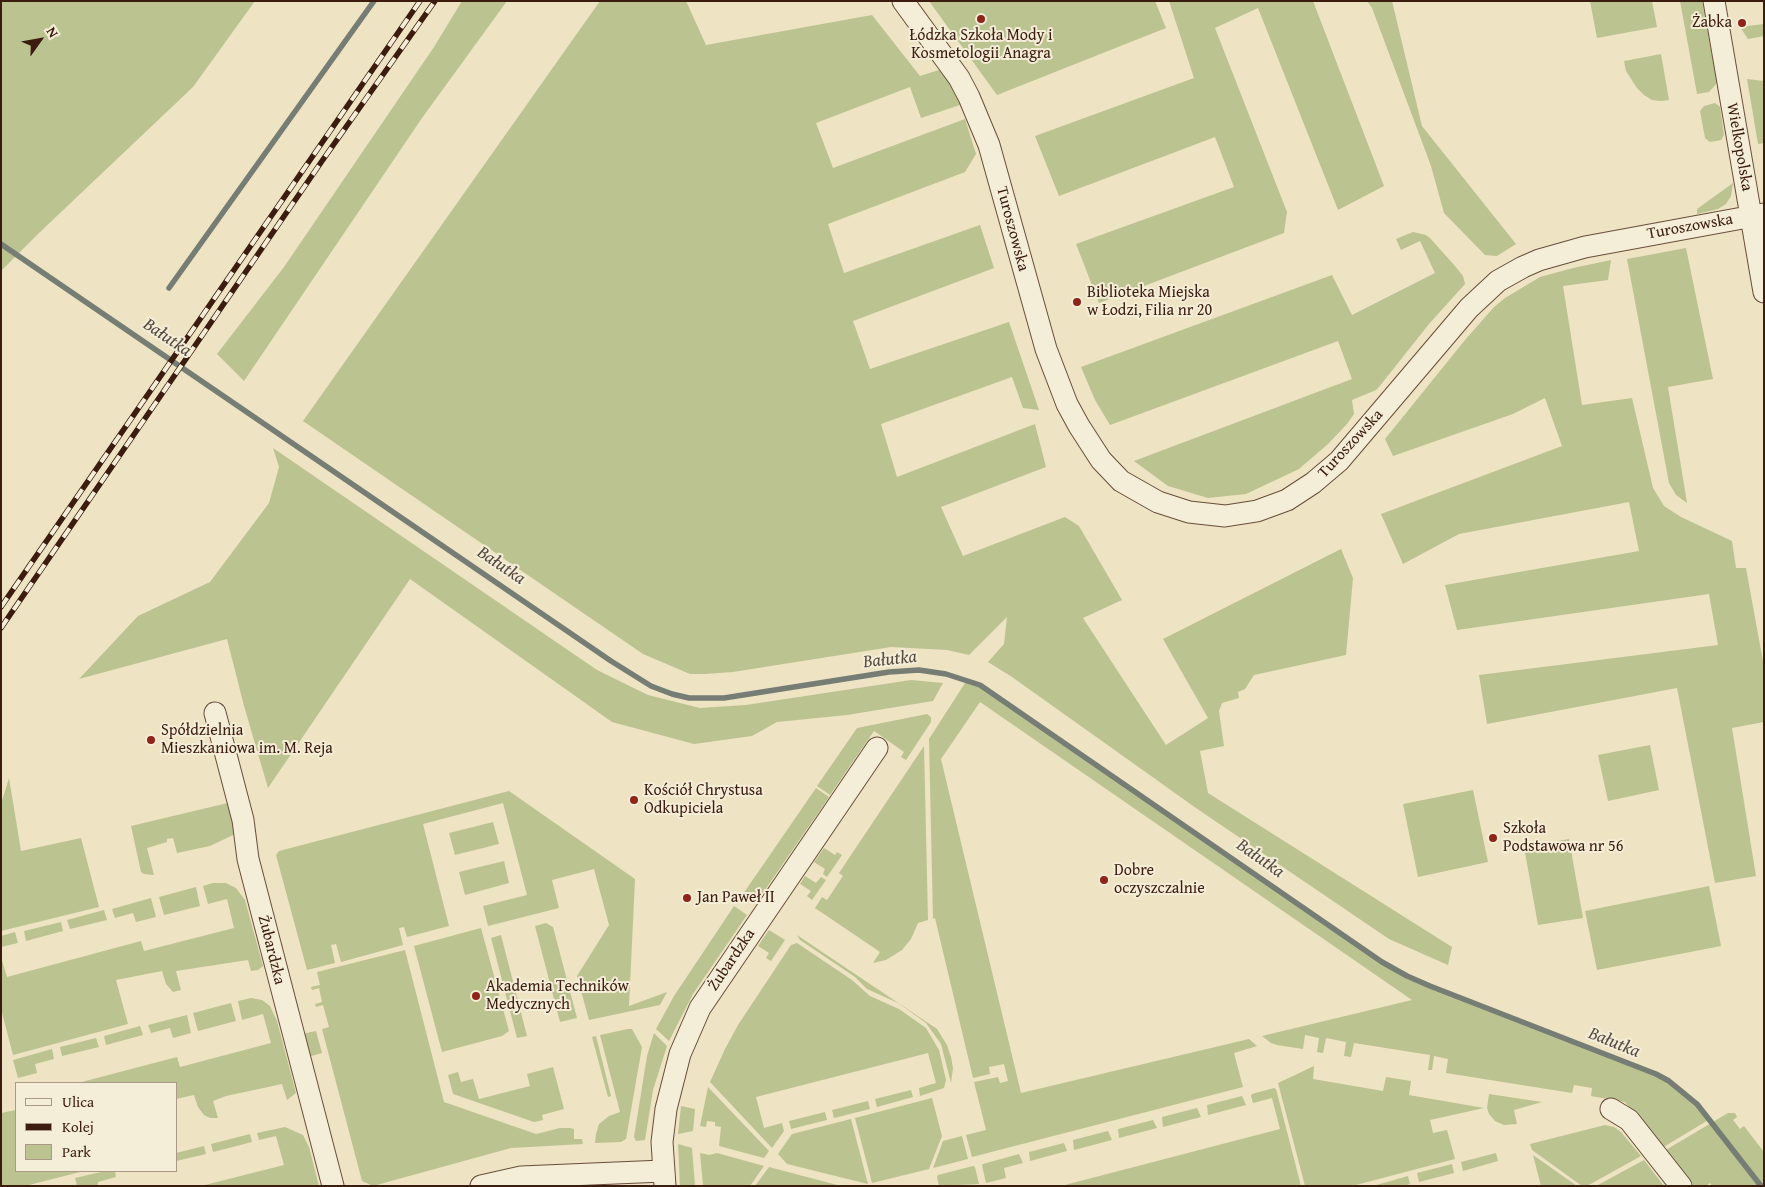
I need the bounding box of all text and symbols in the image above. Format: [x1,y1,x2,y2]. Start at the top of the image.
marker: Łódzka Szkoła Mody i Kosmetologii Anagra [975,13,987,25]
place label: Żabka [1692,13,1732,33]
north arrow [15,15,65,65]
marker: Żabka [1736,17,1748,29]
text: N [42,23,64,41]
place label: Łódzka Szkoła Mody i Kosmetologii Anagra [909,26,1053,64]
street label: Wielkopolska [1722,101,1756,193]
street label: Turoszowska [991,185,1033,273]
street label: Turoszowska [1646,210,1734,244]
place label: Biblioteka Miejska w Łodzi, Filia nr 20 [1087,283,1212,321]
marker: Biblioteka Miejska w Łodzi, Filia nr 20 [1071,296,1083,308]
water label: Bałutka [139,314,195,362]
street label: Turoszowska [1314,406,1388,482]
water label: Bałutka [473,542,529,590]
water label: Bałutka [862,646,918,674]
place label: Spółdzielnia Mieszkaniowa im. M. Reja [161,721,333,759]
marker: Spółdzielnia Mieszkaniowa im. M. Reja [145,734,157,746]
place label: Kościół Chrystusa Odkupiciela [644,781,763,819]
marker: Kościół Chrystusa Odkupiciela [628,794,640,806]
place label: Szkoła Podstawowa nr 56 [1503,819,1623,857]
marker: Szkoła Podstawowa nr 56 [1487,832,1499,844]
water label: Bałutka [1232,835,1288,883]
place label: Dobre oczyszczalnie [1114,861,1205,899]
marker: Dobre oczyszczalnie [1098,874,1110,886]
place label: Jan Paweł II [697,888,775,908]
marker: Jan Paweł II [681,892,693,904]
street label: Żubardzka [253,913,289,987]
street label: Żubardzka [704,925,760,995]
place label: Akademia Techników Medycznych [486,977,629,1015]
marker: Akademia Techników Medycznych [470,990,482,1002]
water label: Bałutka [1585,1023,1643,1063]
legend [15,1082,178,1172]
text: Ulica [62,1091,94,1112]
text: Kolej [62,1116,94,1137]
text: Park [62,1141,91,1162]

